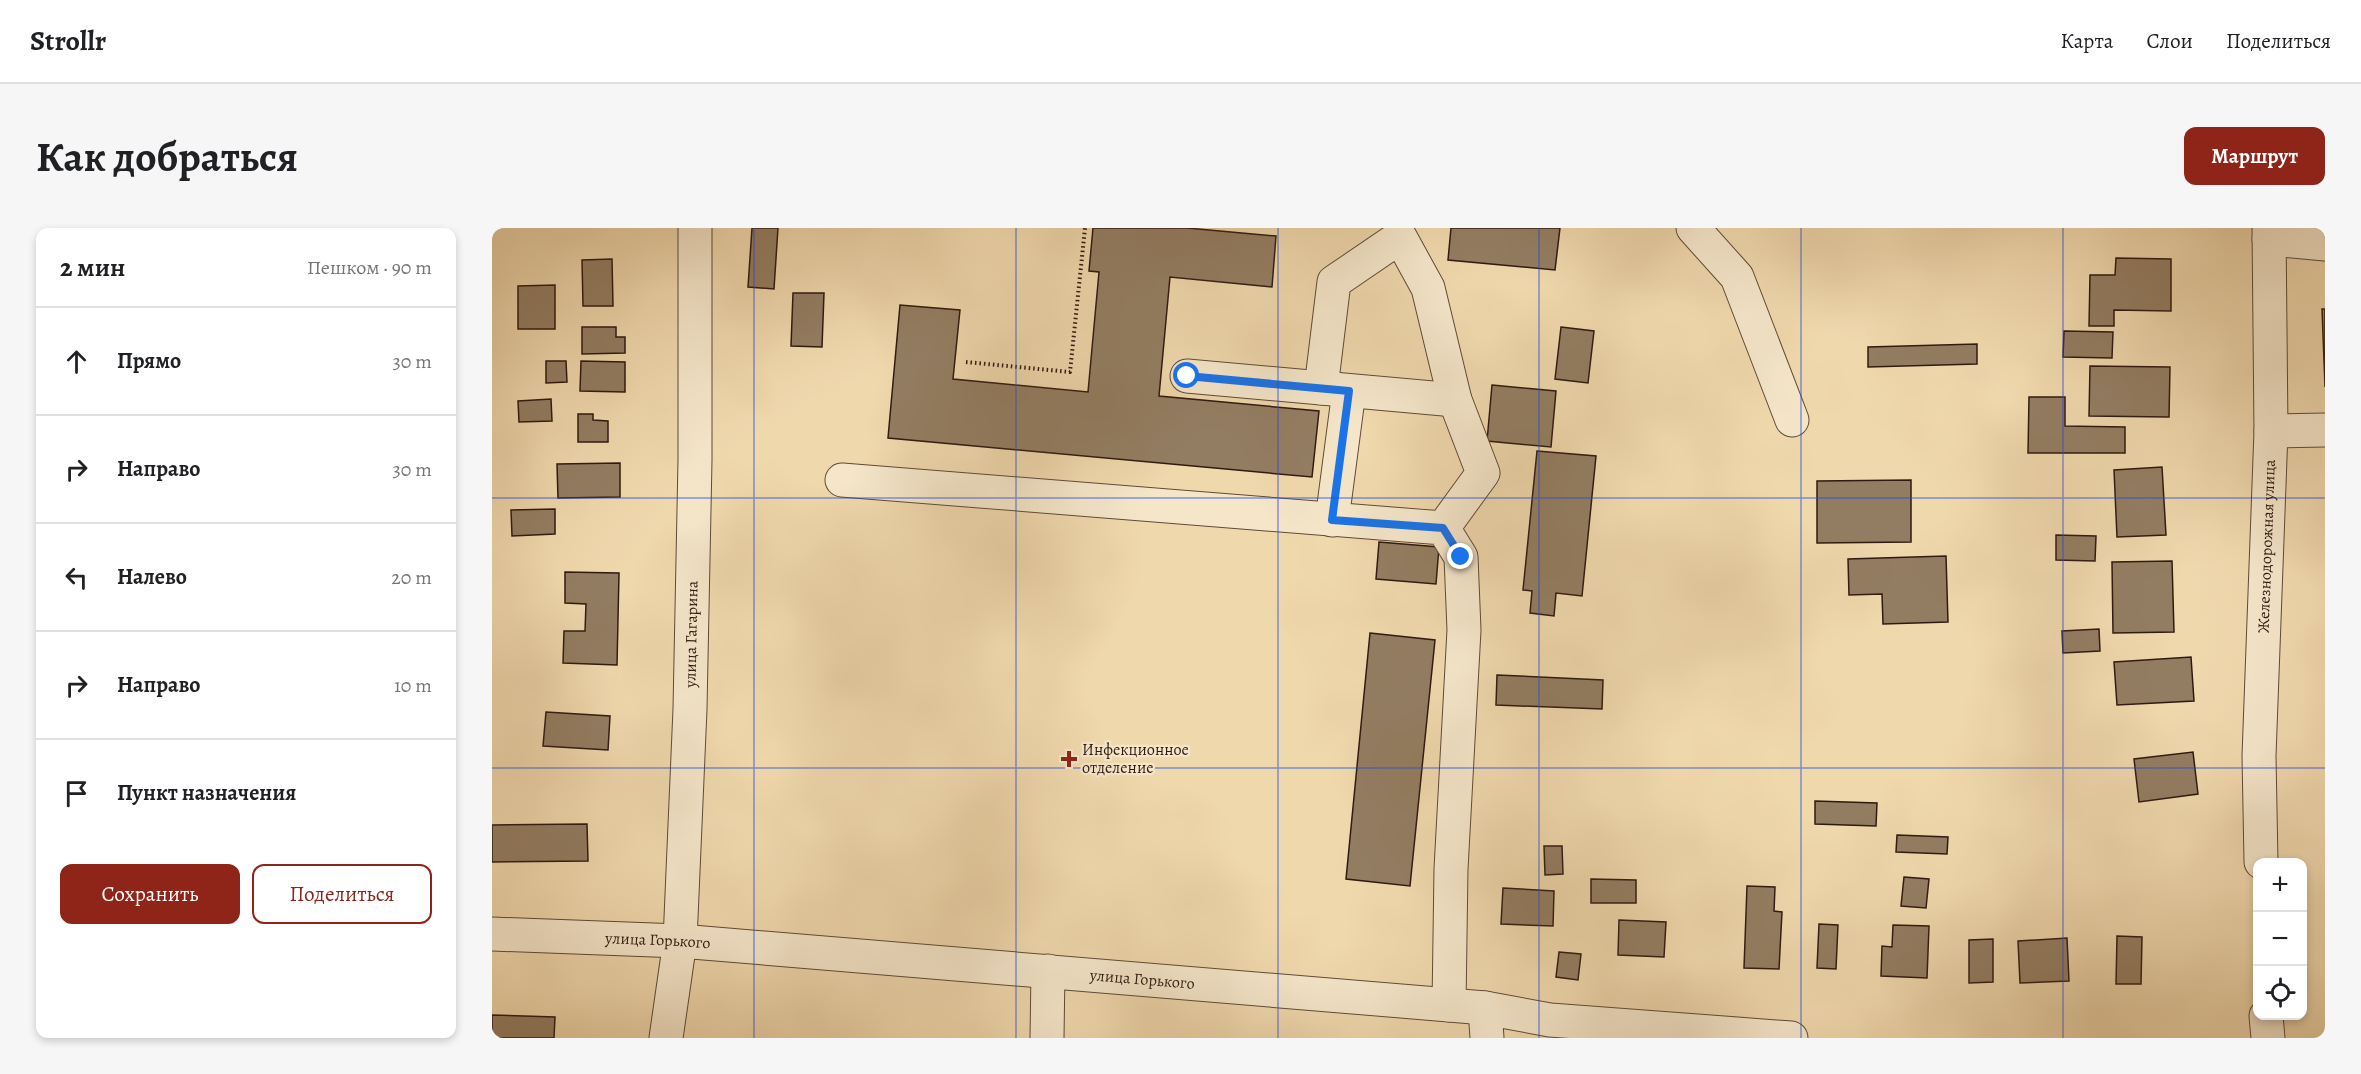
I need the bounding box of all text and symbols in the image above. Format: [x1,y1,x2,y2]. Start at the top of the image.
text: Strollr [30,22,106,60]
text: Карта [2060,27,2113,55]
text: Слои [2146,27,2193,55]
text: Поделиться [2226,27,2331,55]
button: Маршрут [2184,127,2325,185]
text: Как добраться [36,128,298,185]
text: 2 мин [60,250,125,285]
text: Пешком · 90 m [307,254,432,281]
icon: ahead [60,345,93,378]
text: Прямо [117,346,181,376]
text: 30 m [392,348,432,375]
route start [1173,362,1199,388]
icon: right [60,453,93,486]
text: Направо [117,454,200,484]
text: 30 m [392,456,432,483]
street label: Железнодорожная улица [2253,458,2281,633]
route end [1447,543,1473,569]
icon: left [60,561,93,594]
text: Налево [117,562,187,592]
text: 20 m [391,564,432,591]
street label: улица Гагарина [679,580,704,689]
icon: right [60,669,93,702]
text: Направо [117,670,200,700]
text: 10 m [394,672,432,699]
place label: Инфекционное отделение [1082,739,1189,779]
marker: Инфекционное отделение [1060,750,1078,768]
icon: arrive [60,777,93,810]
text: Пункт назначения [117,778,296,808]
map controls [2253,858,2307,1020]
button: + [2253,858,2307,912]
button: Сохранить [60,864,240,924]
button: Поделиться [252,864,432,924]
button: − [2253,912,2307,966]
street label: улица Горького [604,927,711,954]
street label: улица Горького [1088,964,1196,995]
button: locate [2253,966,2307,1020]

